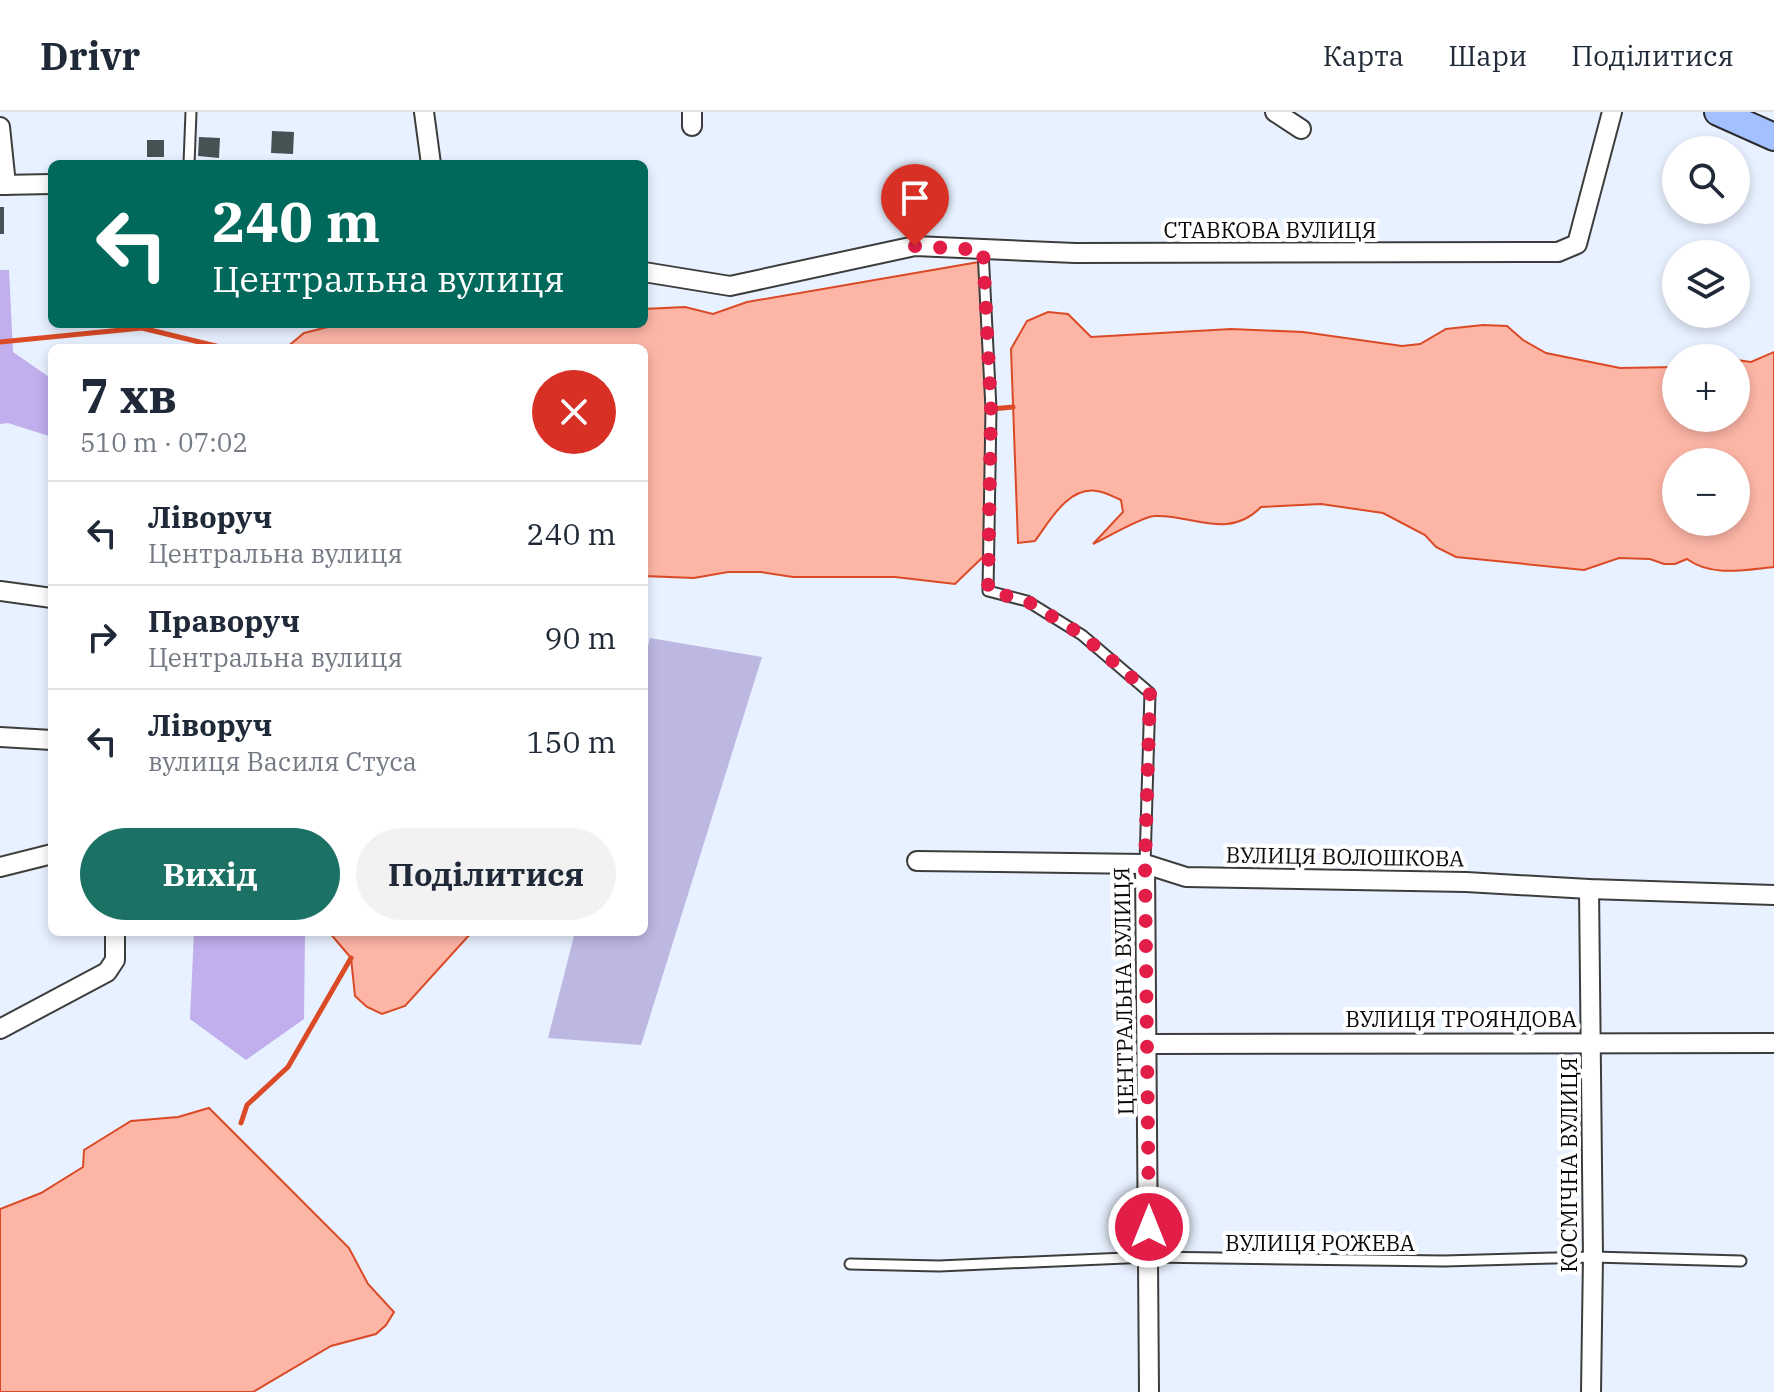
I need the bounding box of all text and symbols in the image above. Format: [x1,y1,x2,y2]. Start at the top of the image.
text: Drivr [40,31,140,80]
text: Карта [1323,37,1404,74]
text: Шари [1448,37,1527,74]
text: Поділитися [1571,37,1734,74]
map controls [1662,136,1750,536]
button: search [1662,136,1750,224]
pin [881,164,949,246]
icon: arrive [893,176,937,220]
text: 240 m [212,185,380,257]
icon: left [80,192,184,296]
street label: СТАВКОВА ВУЛИЦЯ [1164,215,1376,244]
button: layers [1662,240,1750,328]
text: Центральна вулиця [212,255,565,302]
button: + [1662,344,1750,432]
text: 7 хв [80,364,177,426]
button: close [532,370,616,454]
text: 510 m · 07:02 [80,425,248,459]
button: − [1662,448,1750,536]
text: Ліворуч [148,497,272,536]
icon: left [80,511,124,555]
text: 240 m [526,514,616,553]
text: Центральна вулиця [148,536,403,570]
text: Праворуч [148,601,300,640]
icon: right [80,615,124,659]
text: 90 m [544,618,616,657]
text: Центральна вулиця [148,640,403,674]
text: Ліворуч [148,705,272,744]
icon: left [80,719,124,763]
text: 150 m [526,722,616,761]
text: вулиця Василя Стуса [148,744,417,778]
button: Вихід [80,828,340,920]
button: Поділитися [356,828,616,920]
street label: ВУЛИЦЯ ВОЛОШКОВА [1225,839,1465,873]
street label: ЦЕНТРАЛЬНА ВУЛИЦЯ [1106,867,1140,1115]
street label: ВУЛИЦЯ ТРОЯНДОВА [1345,1004,1577,1033]
street label: КОСМІЧНА ВУЛИЦЯ [1554,1057,1583,1273]
position arrow [1107,1185,1191,1269]
street label: ВУЛИЦЯ РОЖЕВА [1225,1228,1415,1257]

